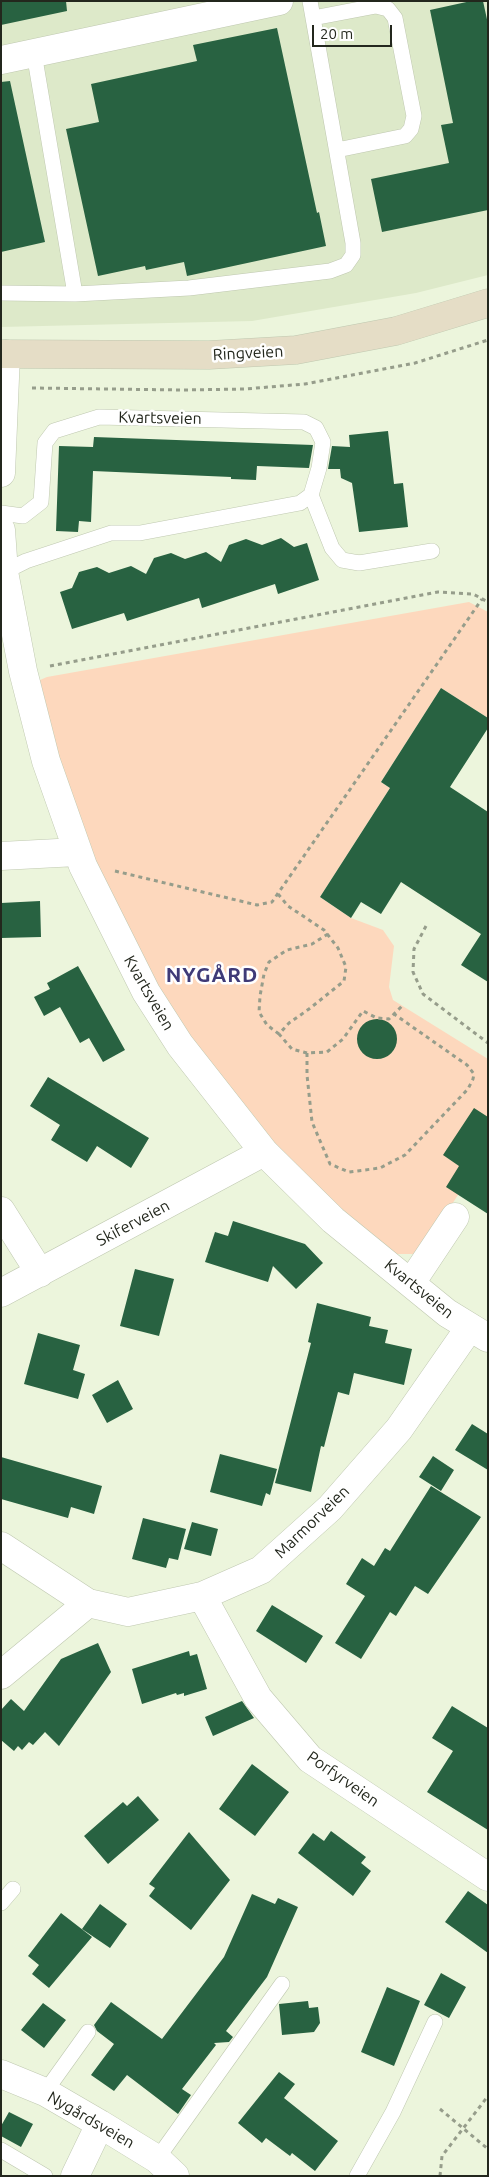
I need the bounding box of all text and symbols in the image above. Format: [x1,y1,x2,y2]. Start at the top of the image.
scale bar [314,15,394,47]
text: 20 m [320,25,353,42]
street label: Ringveien [212,342,284,364]
street label: Kvartsveien [118,408,202,428]
street label: Kvartsveien [120,952,178,1034]
district label: NYGÅRD [165,962,259,988]
street label: Skiferveien [93,1196,173,1250]
street label: Kvartsveien [381,1255,457,1323]
street label: Marmorveien [271,1482,353,1562]
street label: Porfyrveien [303,1747,383,1811]
street label: Nygårdsveien [44,2087,138,2153]

